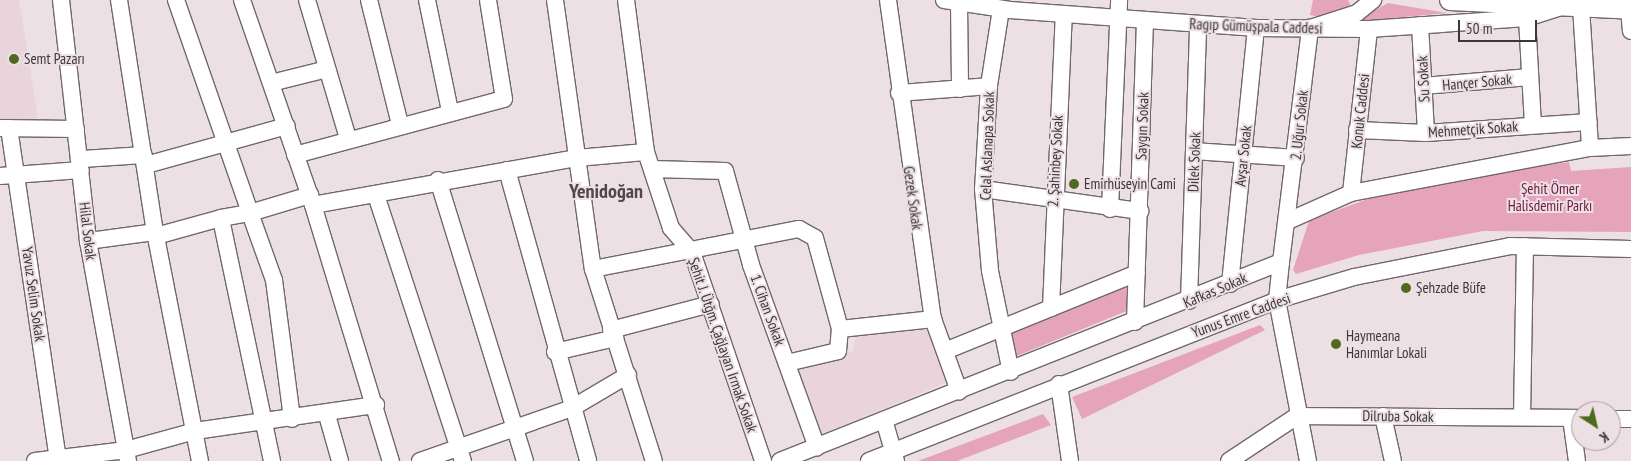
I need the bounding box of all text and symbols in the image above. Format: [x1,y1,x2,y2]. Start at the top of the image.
scale bar [1461,10,1540,42]
street label: Ragıp Gümüşpala Caddesi [1189,15,1323,37]
text: 50 m [1466,19,1492,38]
place label: Semt Pazarı [24,50,85,68]
marker: Semt Pazarı [8,53,20,65]
street label: Su Sokak [1413,55,1433,103]
street label: Hançer Sokak [1441,70,1513,94]
street label: Konuk Caddesi [1347,72,1373,150]
street label: 2. Uğur Sokak [1286,89,1312,161]
street label: Celal Aslanapa Sokak [976,91,998,201]
street label: Saygın Sokak [1132,92,1152,160]
street label: 2. Şahinbey Sokak [1044,114,1066,208]
street label: Mehmetçik Sokak [1427,117,1519,141]
street label: Avşar Sokak [1231,125,1255,187]
street label: Dilek Sokak [1184,132,1204,192]
street label: Gezek Sokak [900,165,926,231]
place label: Emirhüseyin Cami [1084,175,1176,193]
marker: Emirhüseyin Cami [1068,178,1080,190]
district label: Yenidoğan [569,179,643,203]
park label: Şehit Ömer Halisdemir Parkı [1508,179,1592,214]
street label: Hilal Sokak [76,201,100,261]
street label: Yavuz Selim Sokak [18,245,50,343]
street label: Şehit J. Ütğm. Çağlayan Irmak Sokak [684,254,762,436]
street label: Kafkas Sokak [1180,269,1250,311]
street label: 1. Cihan Sokak [747,271,789,349]
place label: Şehzade Büfe [1416,279,1486,297]
marker: Şehzade Büfe [1400,282,1412,294]
street label: Yunus Emre Caddesi [1189,289,1293,341]
place label: Haymeana Hanımlar Lokali [1346,326,1427,361]
marker: Haymeana Hanımlar Lokali [1330,338,1342,350]
north arrow [1571,401,1621,451]
street label: Dilruba Sokak [1362,406,1434,426]
text: K [1596,428,1612,447]

